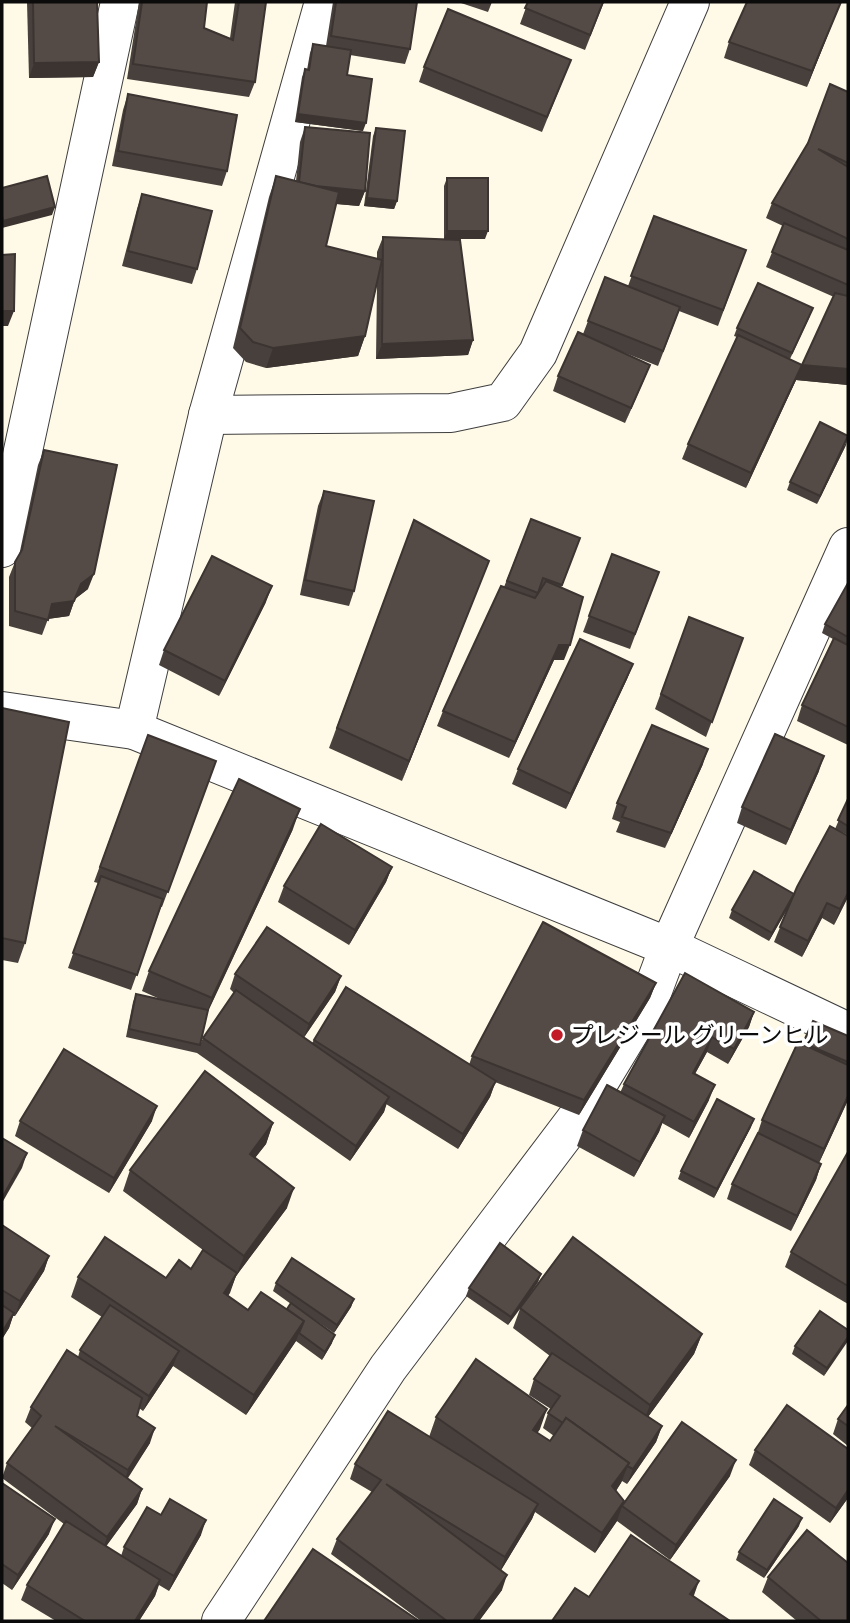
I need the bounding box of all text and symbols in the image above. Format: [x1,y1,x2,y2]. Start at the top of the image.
place label: プレジール グリーンヒル [571,1023,829,1048]
marker: プレジール グリーンヒル [549,1027,565,1043]

